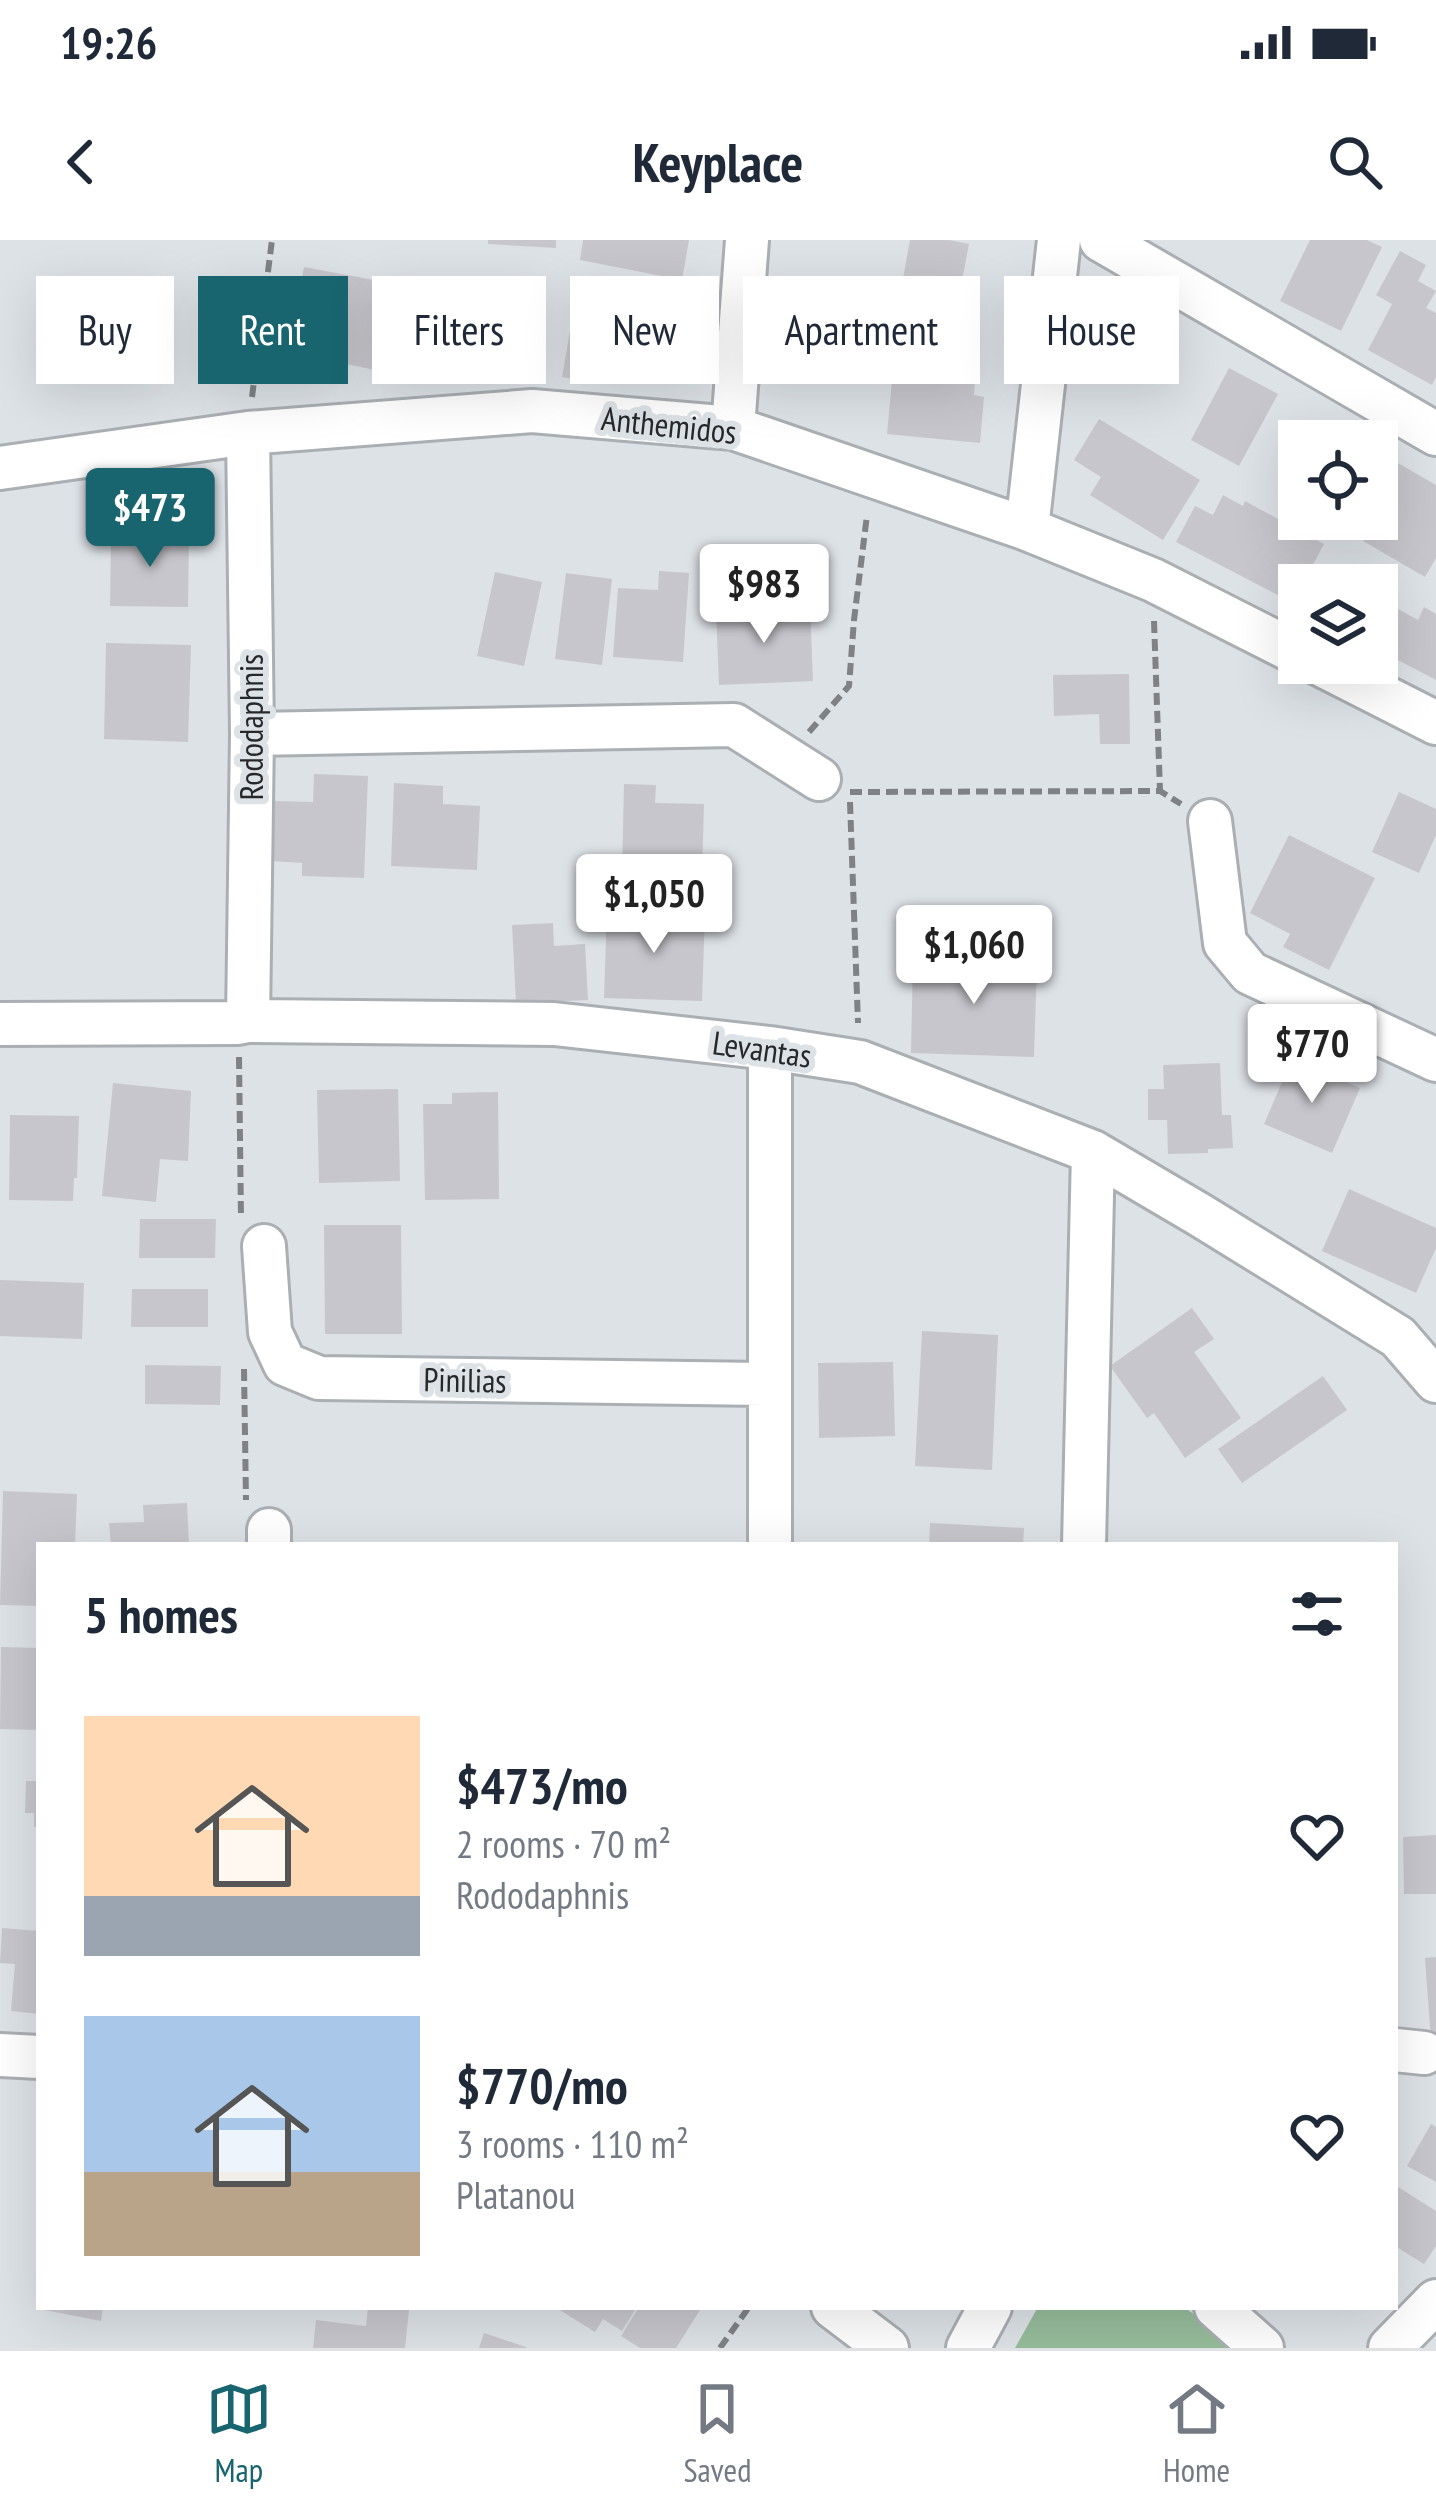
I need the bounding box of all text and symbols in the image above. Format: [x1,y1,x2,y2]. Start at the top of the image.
text: 19:26 [60,13,157,71]
text: Keyplace [633,127,803,197]
icon: back [48,129,114,195]
icon: search [1322,129,1388,195]
chip: Buy [36,276,174,384]
chip: Rent [198,276,348,384]
chip: Filters [372,276,546,384]
chip: New [570,276,719,384]
chip: Apartment [743,276,980,384]
chip: House [1004,276,1179,384]
street label: Anthemidos [599,396,739,453]
map controls [1278,420,1398,684]
button: locate [1278,420,1398,540]
pin: $473 [79,468,221,570]
text: $473 [113,481,187,532]
pin: $983 [693,544,835,646]
text: $983 [727,557,801,608]
button: layers [1278,564,1398,684]
street label: Rododaphnis [229,654,272,800]
pin: $1,050 [556,854,752,956]
text: $1,050 [603,867,705,918]
pin: $1,060 [876,905,1072,1007]
text: $1,060 [923,918,1025,969]
pin: $770 [1241,1004,1383,1106]
text: $770 [1275,1017,1349,1068]
street label: Levantas [710,1020,814,1077]
street label: Pinilias [423,1357,507,1402]
text: 5 homes [84,1581,238,1647]
icon: filters [1284,1581,1350,1647]
text: $473/mo [456,1752,628,1818]
icon: home [180,1764,324,1908]
icon: heart [1284,1803,1350,1869]
text: 2 rooms · 70 m² [456,1818,671,1869]
text: Rododaphnis [456,1869,629,1920]
text: $770/mo [456,2052,628,2118]
icon: home [180,2064,324,2208]
icon: heart [1284,2103,1350,2169]
text: 3 rooms · 110 m² [456,2118,689,2169]
text: Platanou [456,2169,576,2220]
tab: Map [206,2376,272,2491]
tab: Saved [683,2376,751,2491]
tab: Home [1163,2376,1230,2491]

